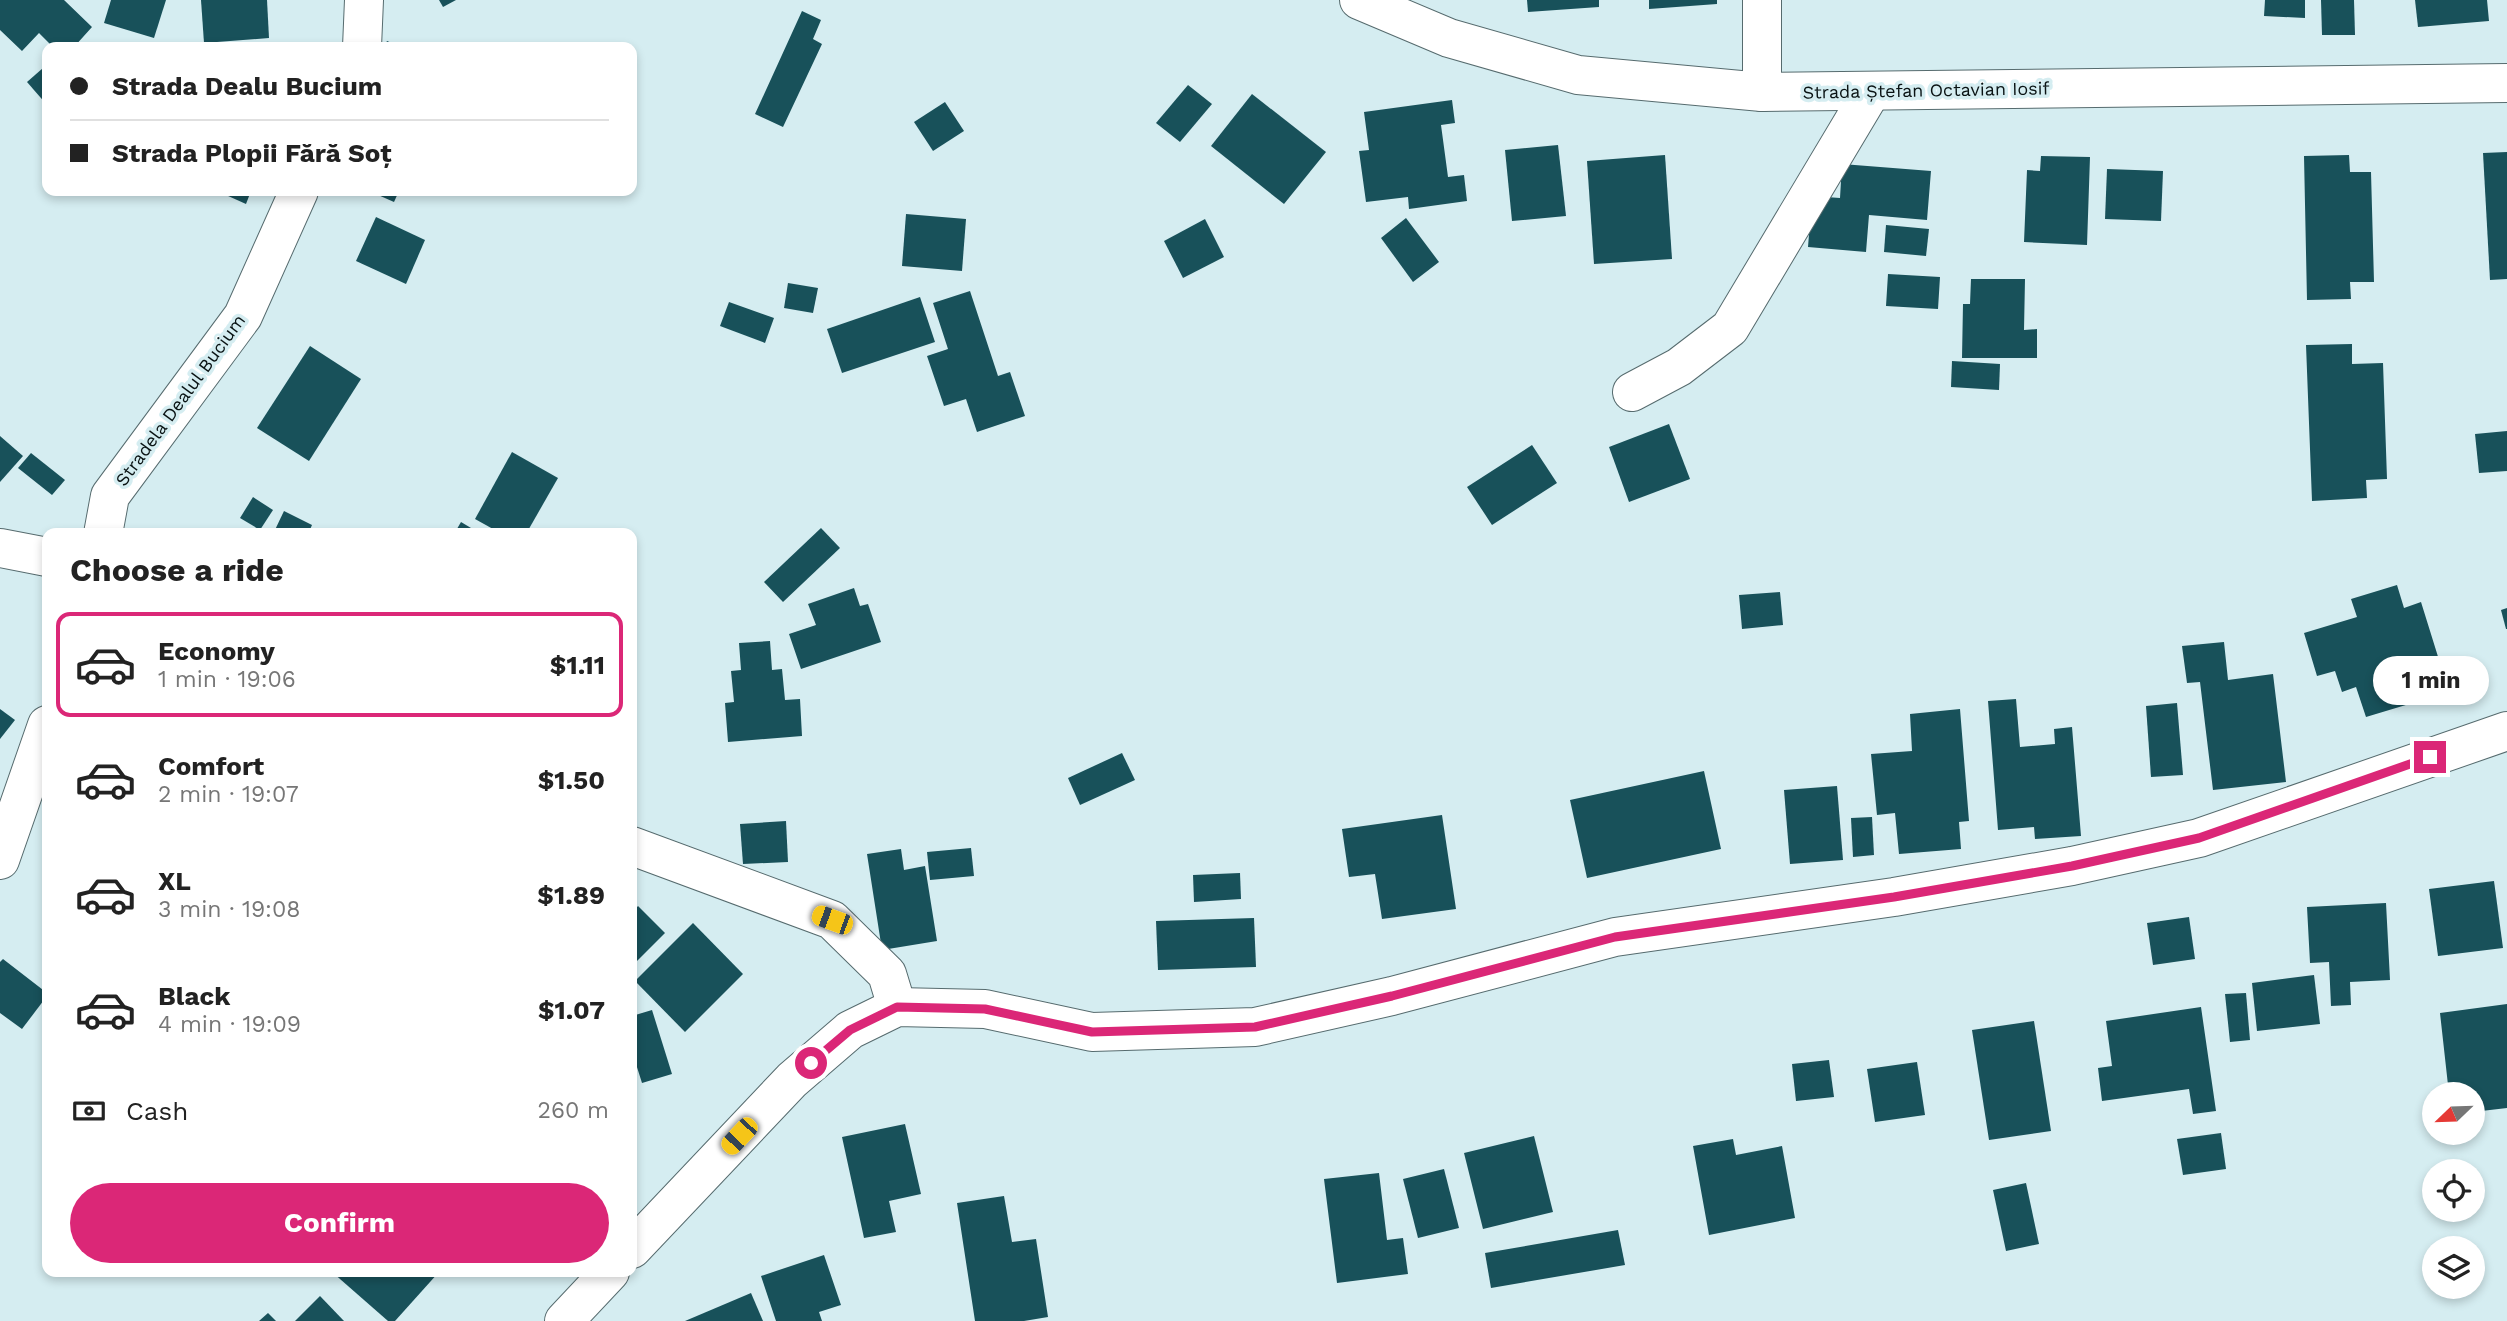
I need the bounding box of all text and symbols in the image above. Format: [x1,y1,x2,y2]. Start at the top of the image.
text: Strada Dealu Bucium [112,71,382,101]
street label: Strada Ștefan Octavian Iosif [1802,77,2050,103]
text: Strada Plopii Fără Soț [112,138,392,168]
street label: Stradela Dealul Bucium [111,310,249,490]
text: Choose a ride [70,551,284,589]
icon: car [74,633,137,696]
text: Economy [158,636,275,666]
text: $1.11 [550,650,605,680]
callout: 1 min [2372,656,2488,704]
text: 1 min · 19:06 [158,666,296,693]
text: 1 min [2401,667,2461,694]
route end [2414,741,2446,773]
icon: car [74,748,137,811]
text: Comfort [158,751,264,781]
text: $1.50 [538,765,605,795]
text: 2 min · 19:07 [158,781,299,808]
icon: car [74,863,137,926]
text: XL [158,866,191,896]
text: $1.89 [537,880,605,910]
text: 3 min · 19:08 [158,896,300,923]
car [809,903,856,937]
icon: car [74,978,137,1041]
text: Black [158,981,230,1011]
text: $1.07 [538,995,605,1025]
text: 4 min · 19:09 [158,1011,301,1038]
route start [795,1047,827,1079]
north arrow [2422,1082,2485,1144]
map controls [2422,1082,2485,1299]
icon: cash [70,1092,108,1130]
text: Cash [126,1096,188,1126]
text: 260 m [538,1097,609,1124]
car [717,1113,762,1159]
button: locate [2422,1159,2485,1222]
button: Confirm [70,1183,609,1263]
button: layers [2422,1236,2485,1299]

